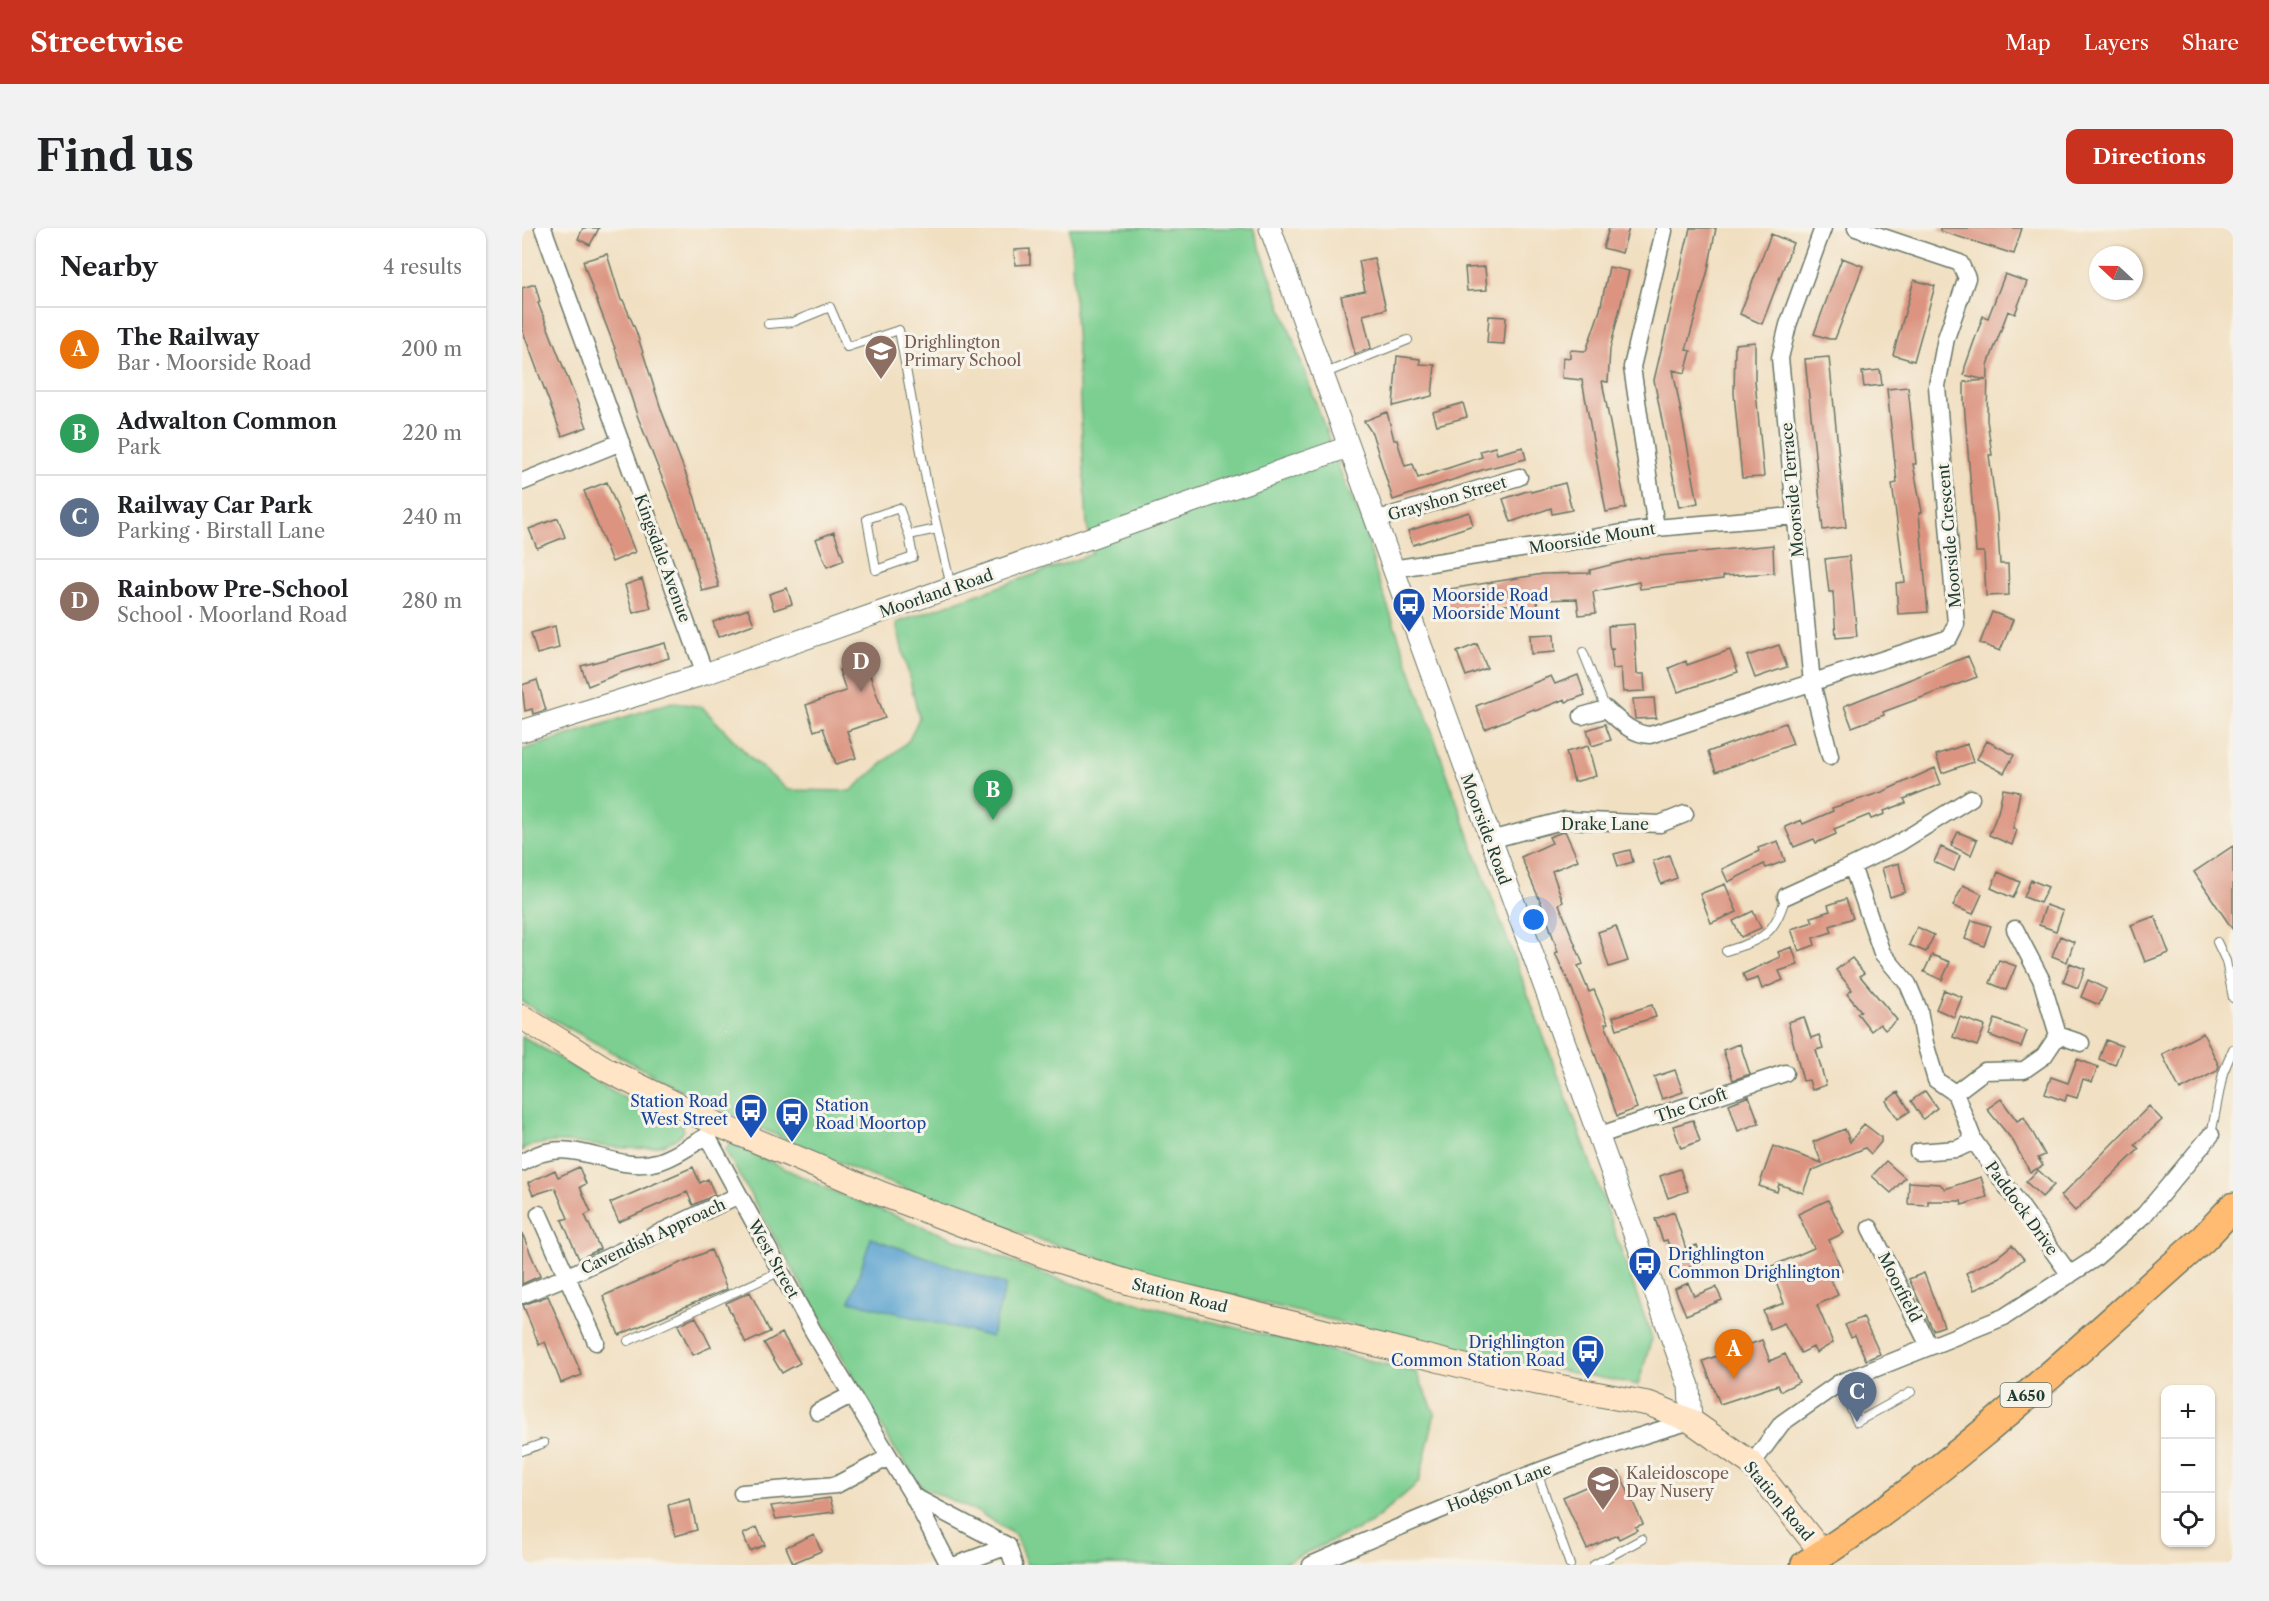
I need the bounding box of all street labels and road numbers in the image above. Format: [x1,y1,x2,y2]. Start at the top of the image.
street label: Moorside Terrace [1776,422,1808,558]
street label: Moorside Crescent [1933,463,1965,609]
street label: Grayshon Street [1385,471,1509,525]
street label: Kingsdale Avenue [630,491,696,625]
street label: Moorside Mount [1527,518,1657,558]
street label: Moorland Road [877,564,996,622]
street label: Moorside Road [1457,771,1515,887]
street label: Drake Lane [1561,814,1649,834]
street label: The Croft [1652,1083,1730,1127]
street label: Paddock Drive [1981,1157,2063,1259]
street label: Cavendish Approach [577,1194,729,1278]
street label: West Street [744,1215,804,1302]
street label: Moorfield [1874,1249,1926,1325]
street label: Station Road [1130,1273,1230,1317]
road number: A650 [2000,1383,2052,1407]
street label: Station Road [1740,1457,1818,1545]
street label: Hodgson Lane [1444,1458,1554,1516]

